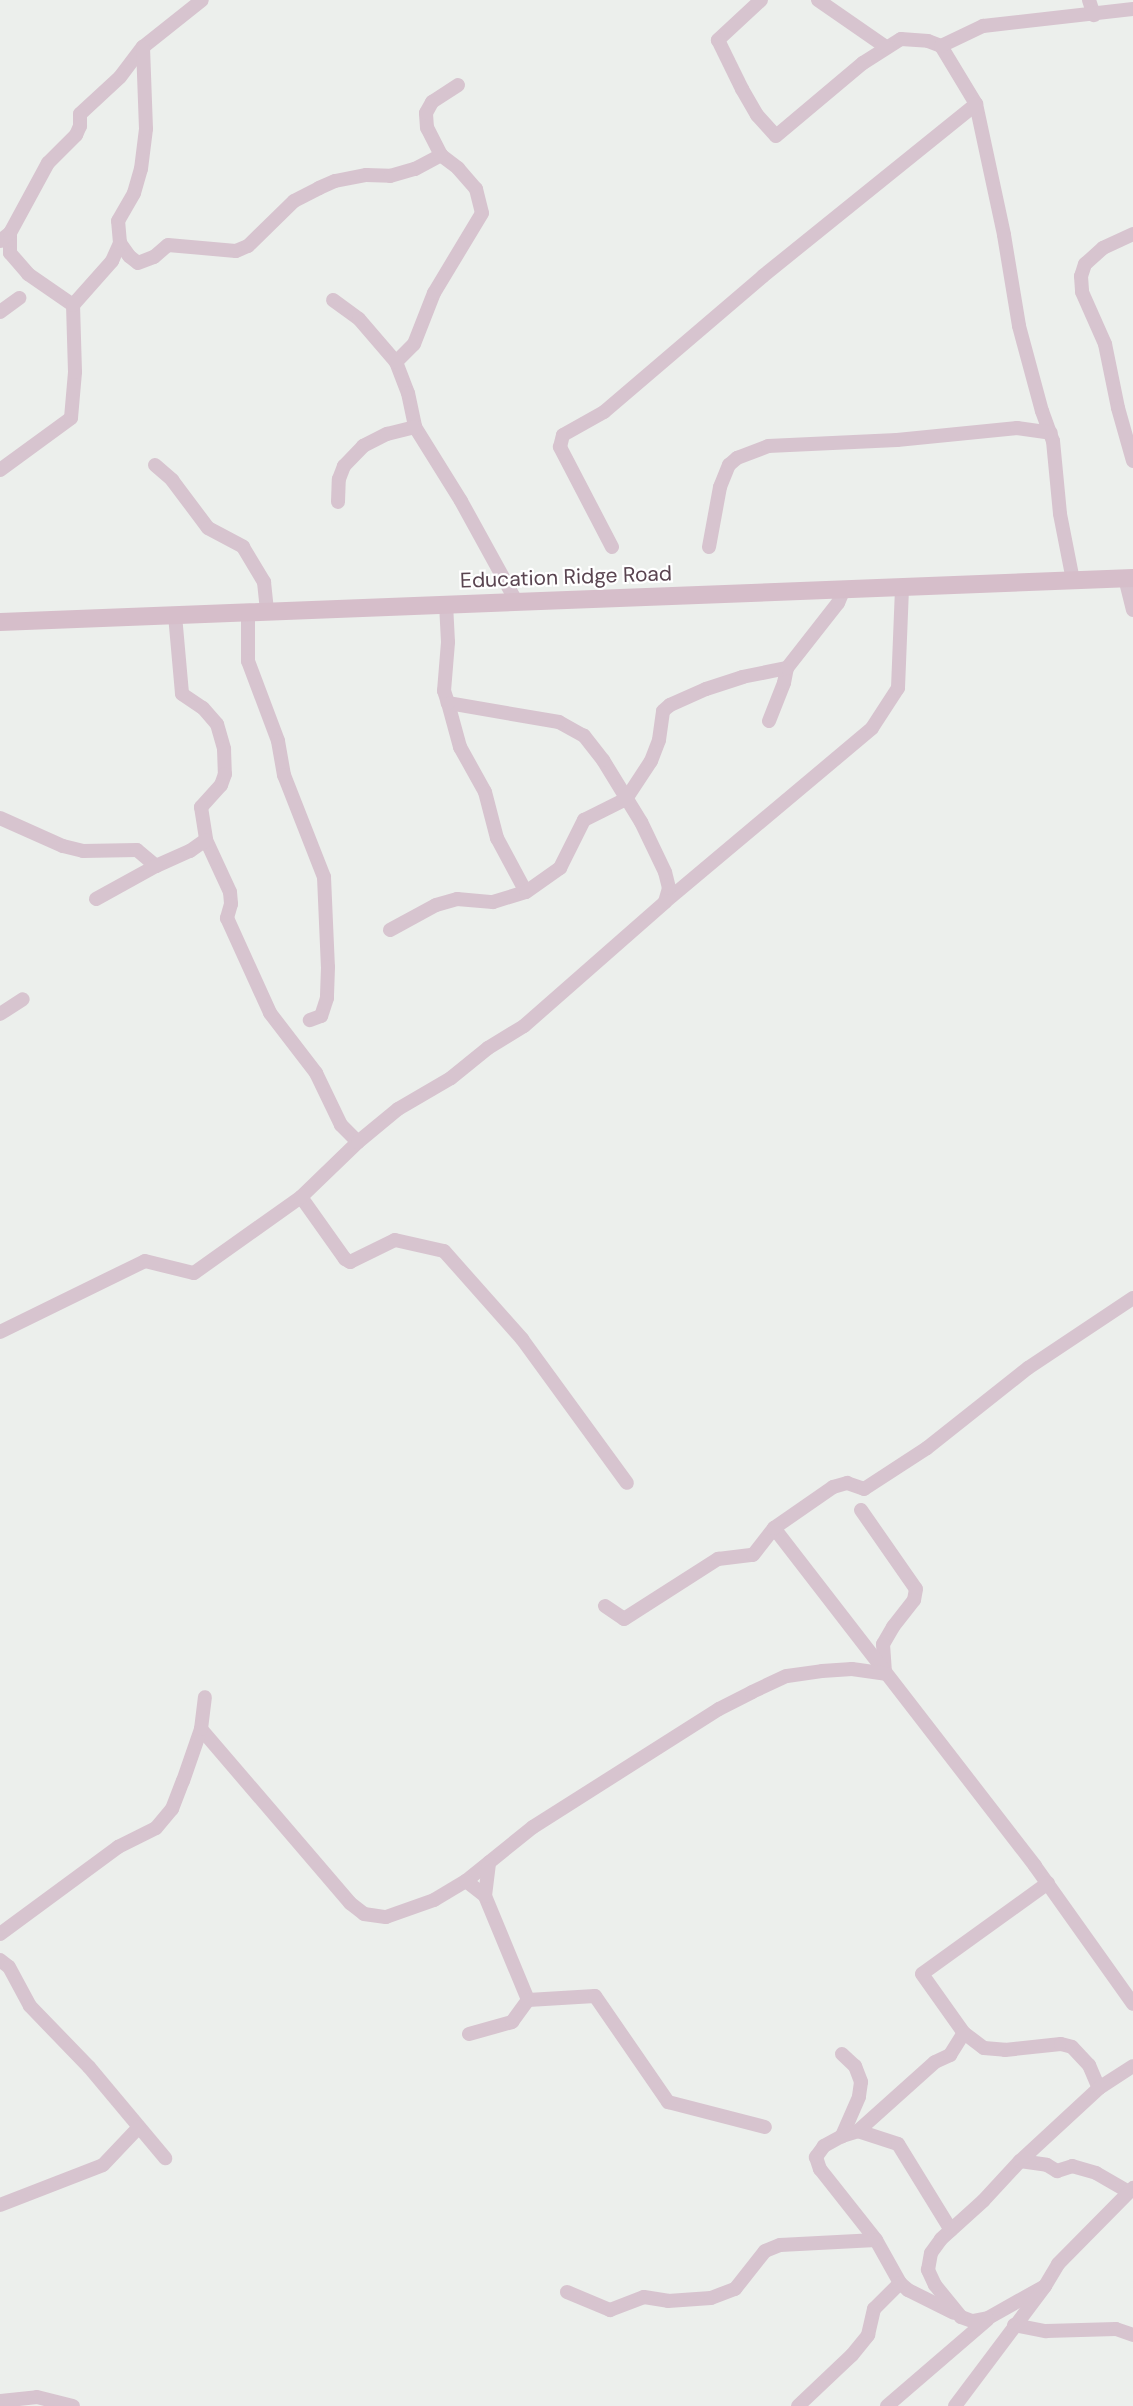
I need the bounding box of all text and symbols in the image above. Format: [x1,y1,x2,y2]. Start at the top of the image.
street label: Education Ridge Road [460,561,672,593]

